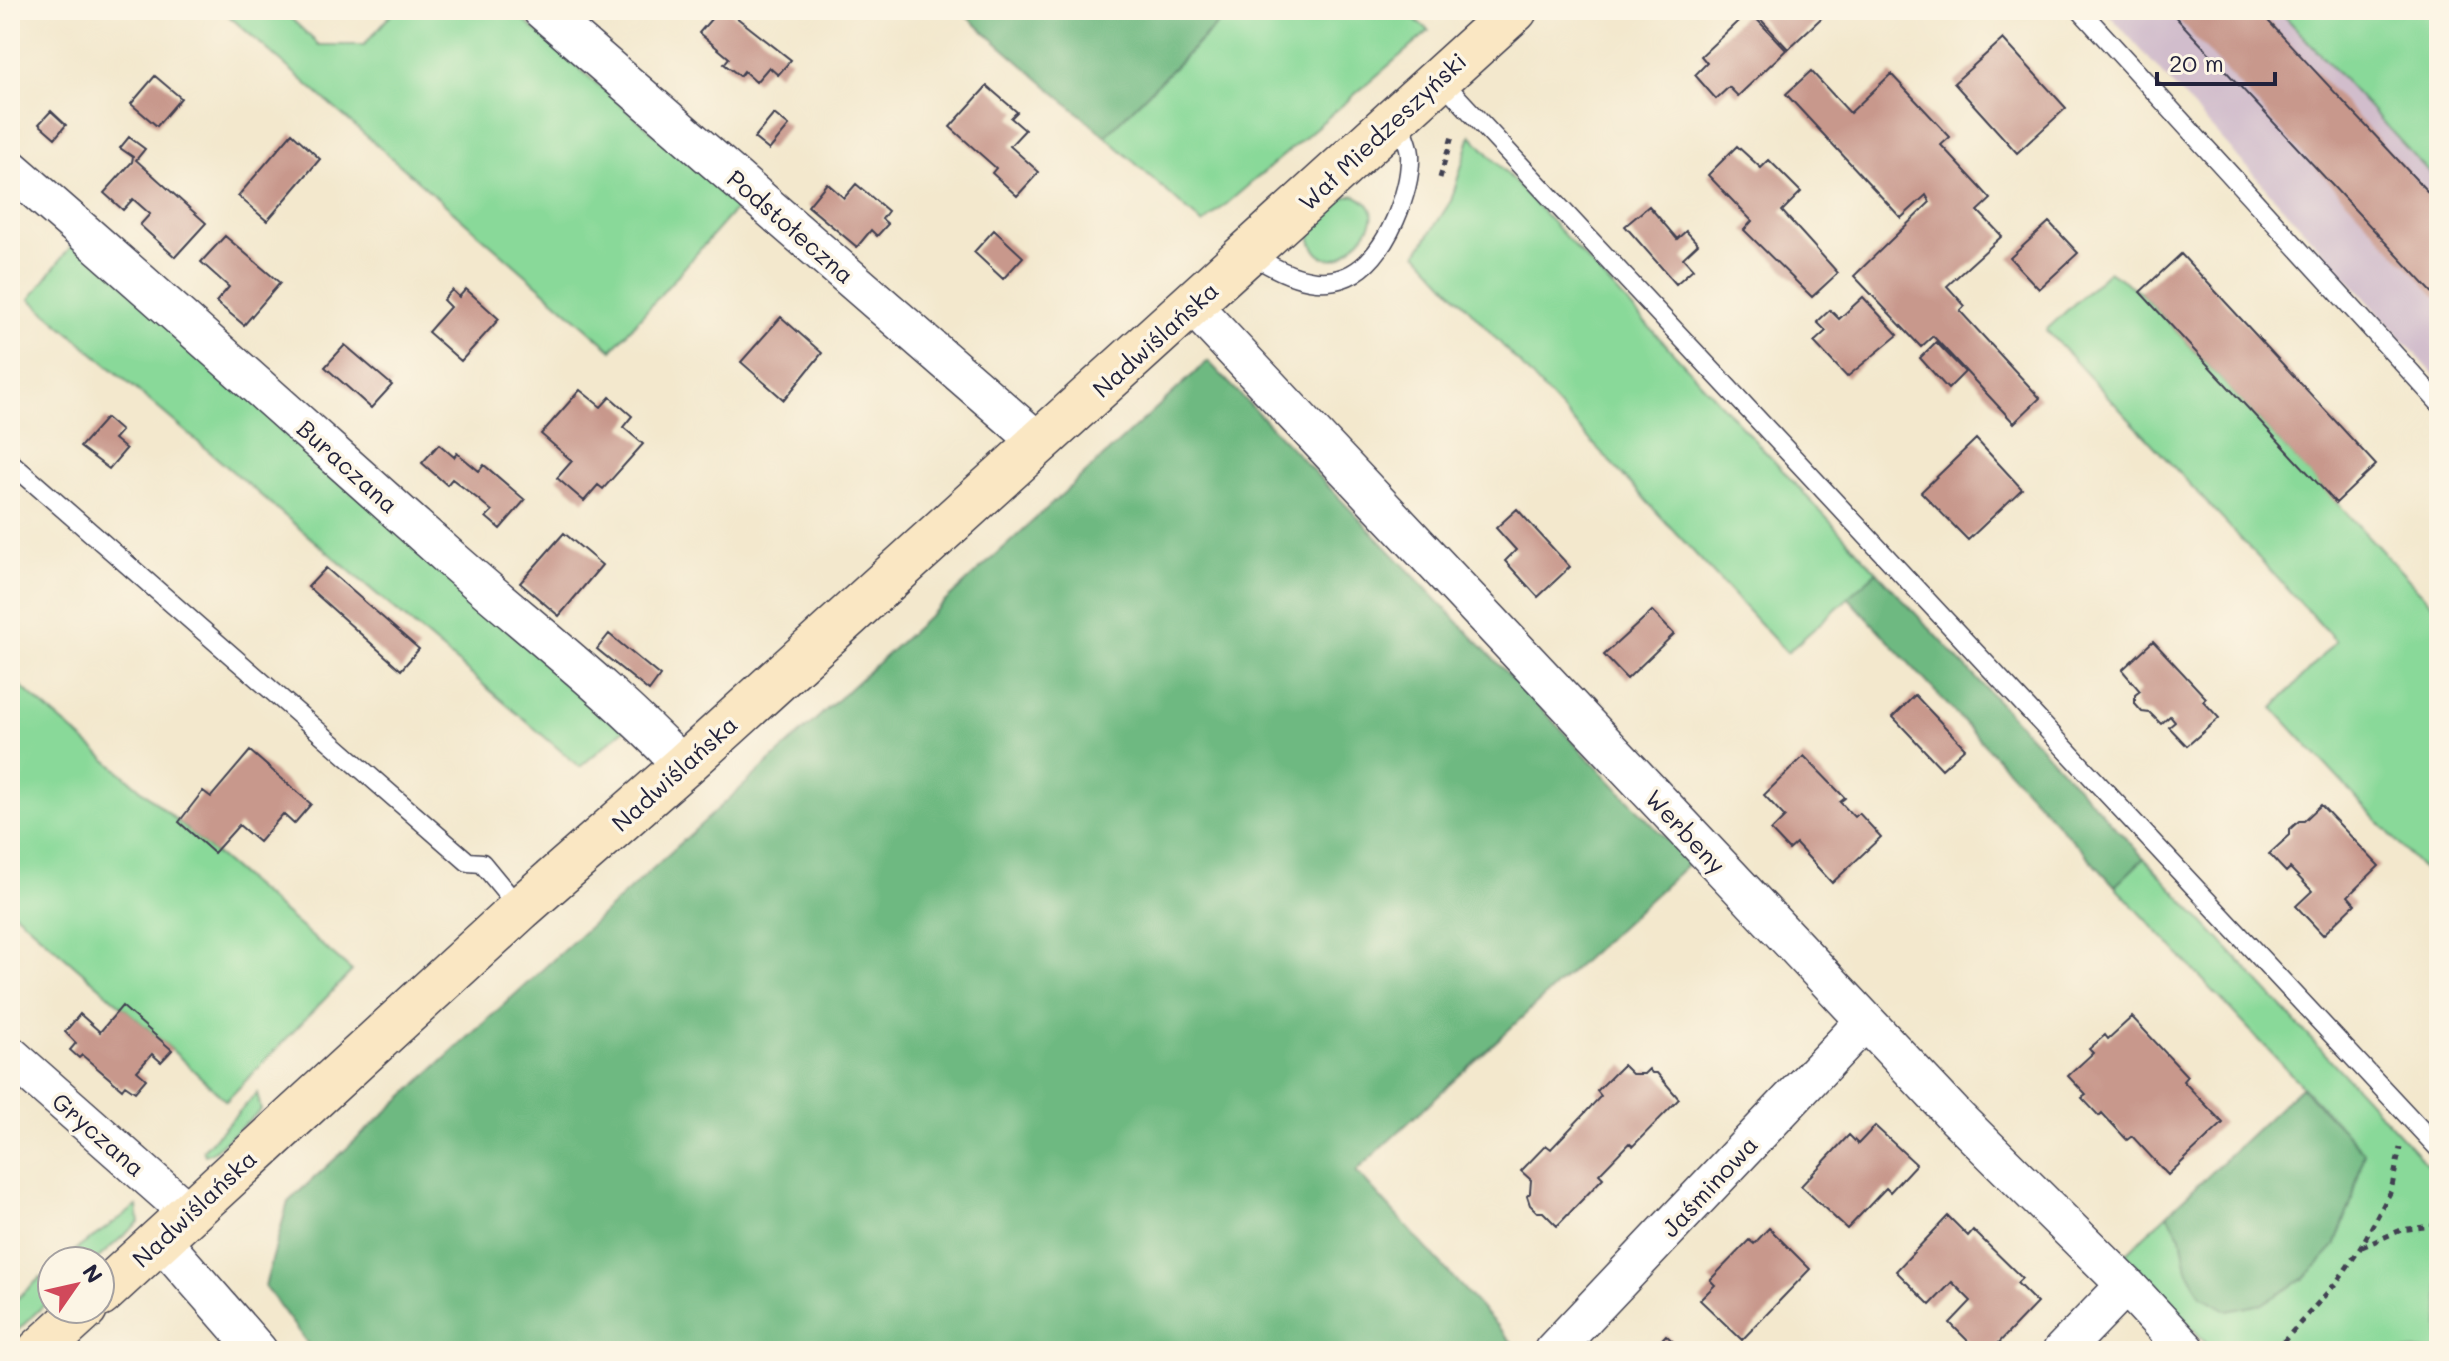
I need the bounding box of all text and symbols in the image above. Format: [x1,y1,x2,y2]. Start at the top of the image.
scale bar [2157,36,2275,86]
street label: Wał Miedzeszyński [1292,45,1472,217]
text: 20 m [2169,47,2224,78]
street label: Podstołeczna [721,162,861,290]
street label: Nadwiślańska [1085,274,1225,404]
street label: Buraczana [291,412,405,520]
street label: Nadwiślańska [604,708,744,838]
street label: Werbeny [1639,782,1733,880]
street label: Gryczana [46,1085,152,1183]
street label: Jaśminowa [1654,1129,1764,1243]
street label: Nadwiślańska [125,1142,263,1274]
north arrow [36,1245,116,1325]
text: N [76,1259,110,1289]

